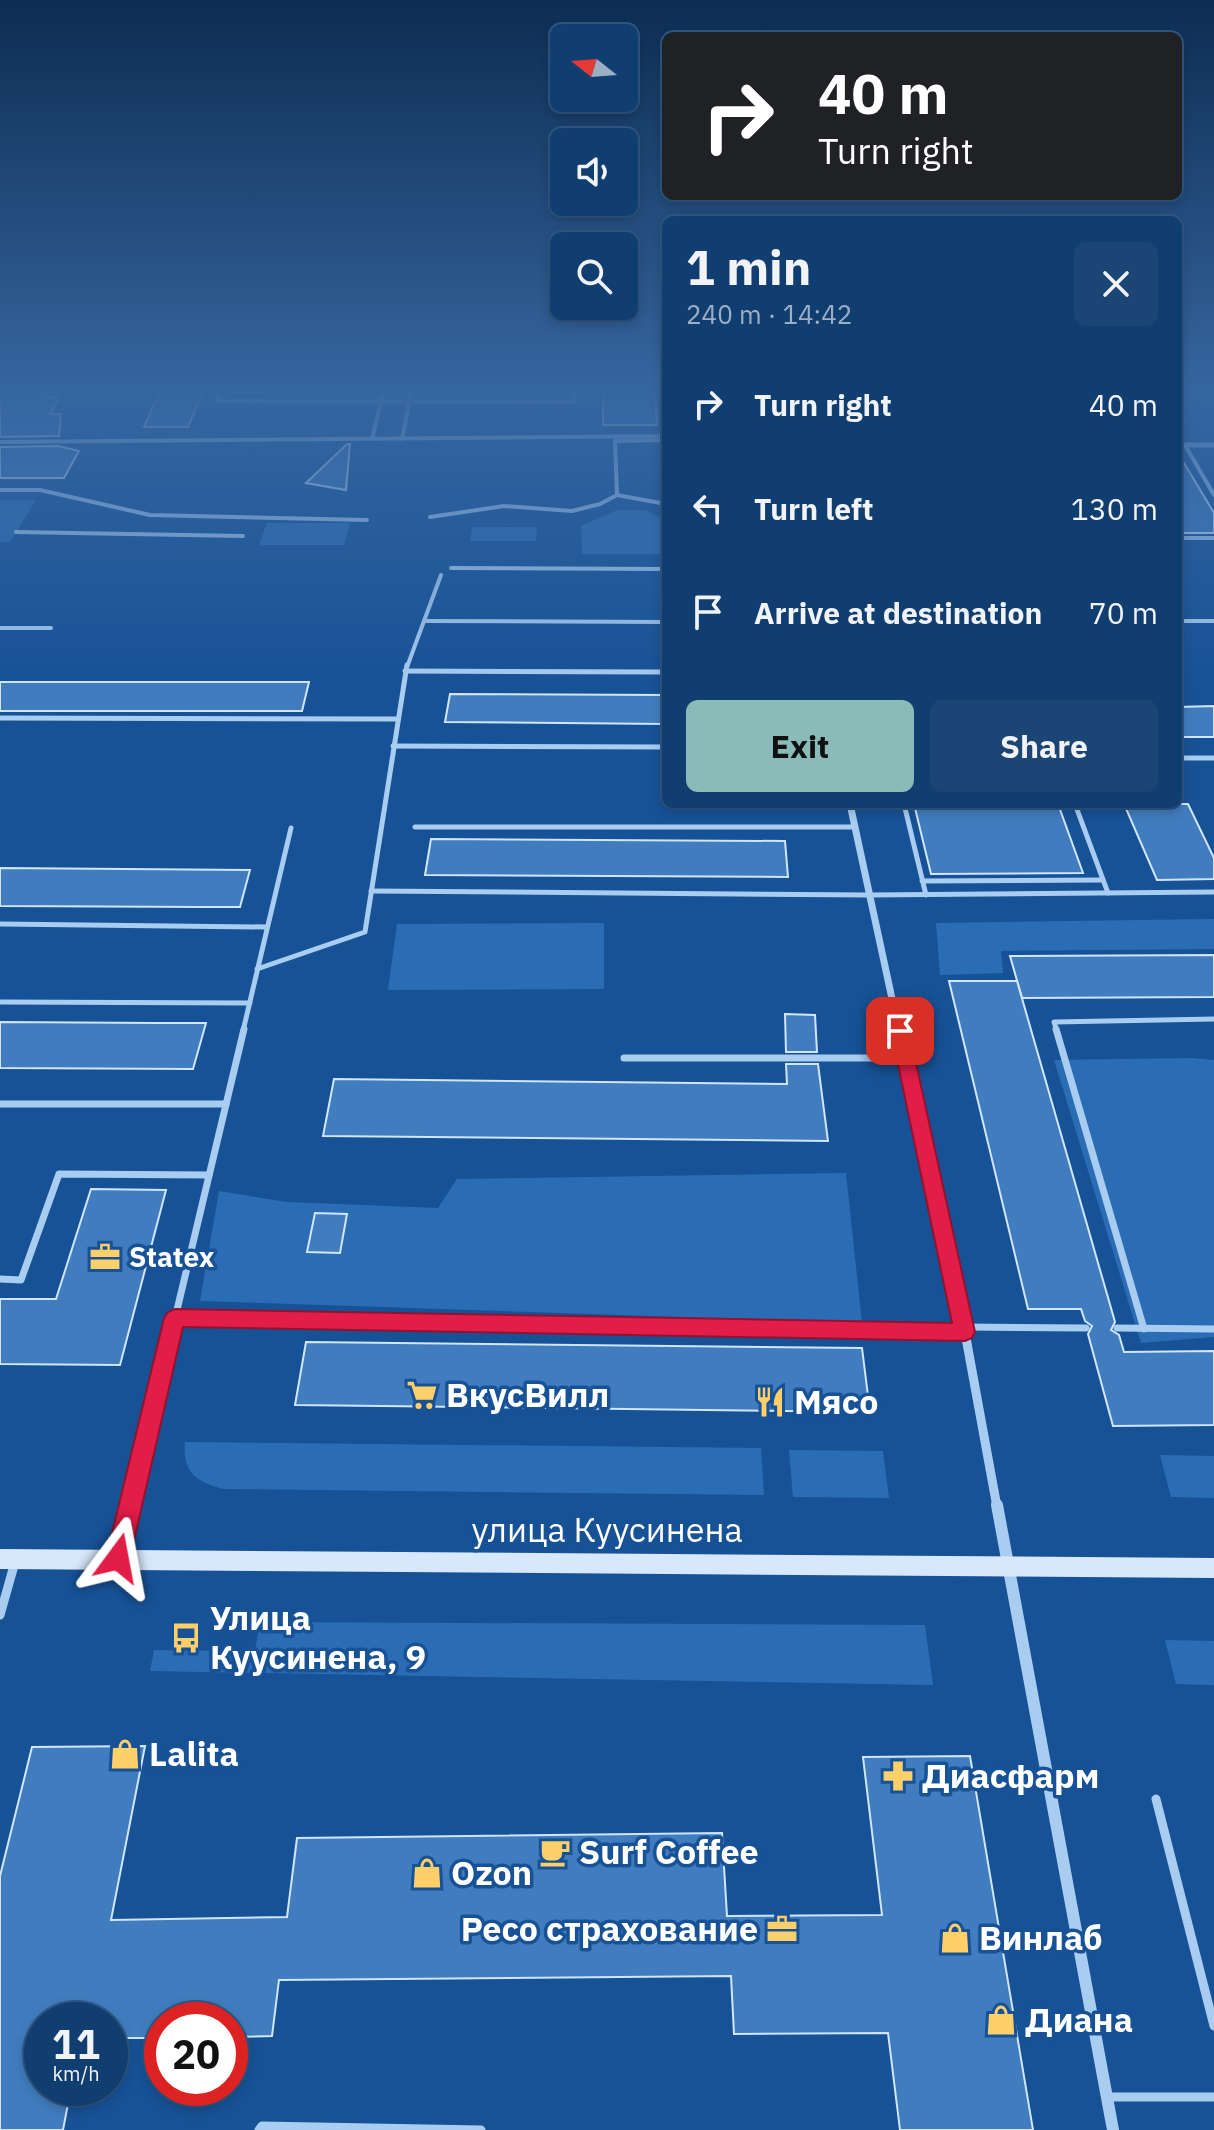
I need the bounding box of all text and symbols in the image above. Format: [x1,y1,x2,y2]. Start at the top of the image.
north arrow [550,24,638,112]
map controls [550,24,638,320]
text: 40 m [818,57,948,129]
icon: right [686,64,790,168]
text: Turn right [818,127,974,174]
button: sound [550,128,638,216]
button: search [550,232,638,320]
text: 1 min [686,236,811,298]
button: close [1074,242,1158,326]
text: 240 m · 14:42 [686,297,852,331]
icon: right [686,382,730,426]
text: Turn right [754,385,892,424]
text: 40 m [1089,385,1158,424]
icon: left [686,486,730,530]
text: Turn left [754,489,873,528]
text: 130 m [1071,489,1158,528]
icon: arrive [686,590,730,634]
text: Arrive at destination [754,593,1042,632]
text: 70 m [1089,593,1158,632]
button: Exit [686,700,914,792]
button: Share [930,700,1158,792]
pin [866,997,934,1065]
icon: arrive [878,1009,922,1053]
place label: Statex [129,1238,215,1275]
office icon: Statex [88,1240,122,1274]
place label: ВкусВилл [446,1372,609,1416]
supermarket icon: ВкусВилл [405,1378,439,1412]
place label: Мясо [794,1379,878,1423]
restaurant icon: Мясо [753,1385,787,1419]
street label: улица Куусинена [471,1507,743,1551]
position arrow [76,1516,160,1600]
place label: Улица Куусинена, 9 [210,1595,426,1678]
bus stop icon: Улица Куусинена, 9 [169,1621,203,1655]
place label: Lalita [149,1731,239,1775]
shop icon: Lalita [108,1737,142,1771]
place label: Диасфарм [922,1753,1099,1797]
pharmacy icon: Диасфарм [881,1759,915,1793]
place label: Surf Coffee [579,1829,759,1873]
cafe icon: Surf Coffee [538,1835,572,1869]
place label: Ozon [451,1850,532,1894]
shop icon: Ozon [410,1856,444,1890]
place label: Ресо страхование [461,1906,758,1950]
office icon: Ресо страхование [765,1912,799,1946]
place label: Винлаб [979,1915,1103,1959]
shop icon: Винлаб [938,1921,972,1955]
place label: Диана [1025,1997,1133,2041]
speed limit sign: 20 [144,2002,248,2106]
shop icon: Диана [984,2003,1018,2037]
text: 11 [52,2018,100,2070]
text: km/h [52,2060,100,2087]

